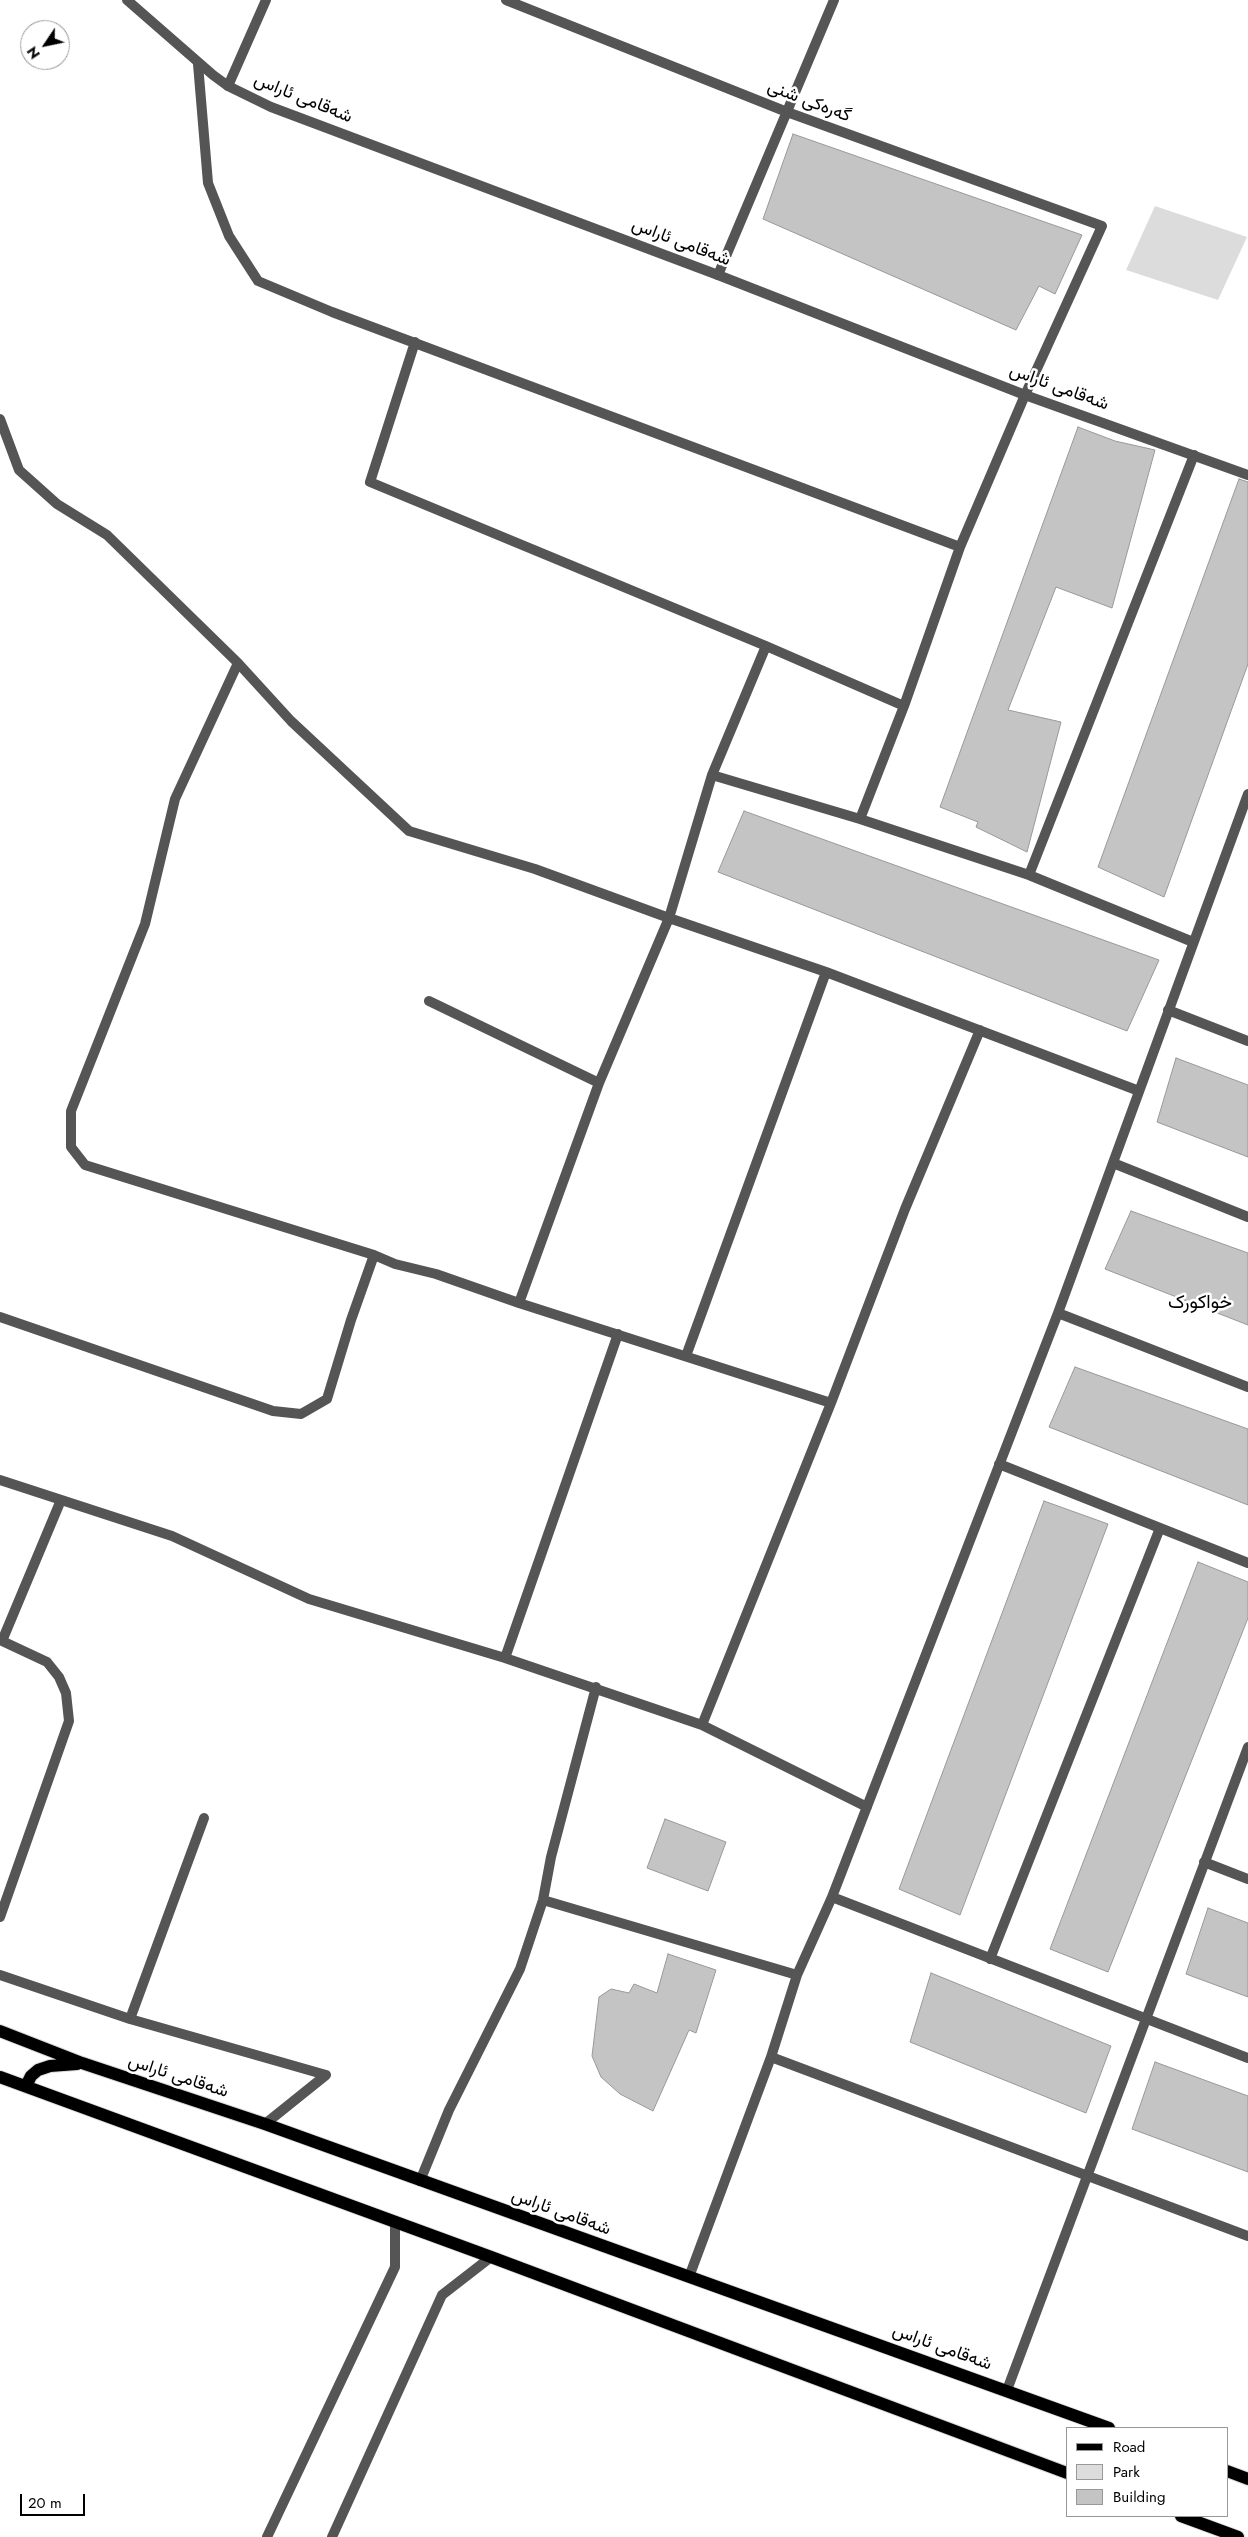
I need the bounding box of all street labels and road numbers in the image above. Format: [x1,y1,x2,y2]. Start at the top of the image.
street label: شەقامی ئاراس [251,69,355,129]
street label: گەرەکی شنی [764,76,854,128]
street label: شەقامی ئاراس [629,214,733,272]
street label: شەقامی ئاراس [1006,360,1112,416]
street label: شەقامی ئاراس [125,2051,231,2103]
street label: شەقامی ئاراس [508,2185,614,2241]
street label: شەقامی ئاراس [889,2320,995,2376]

